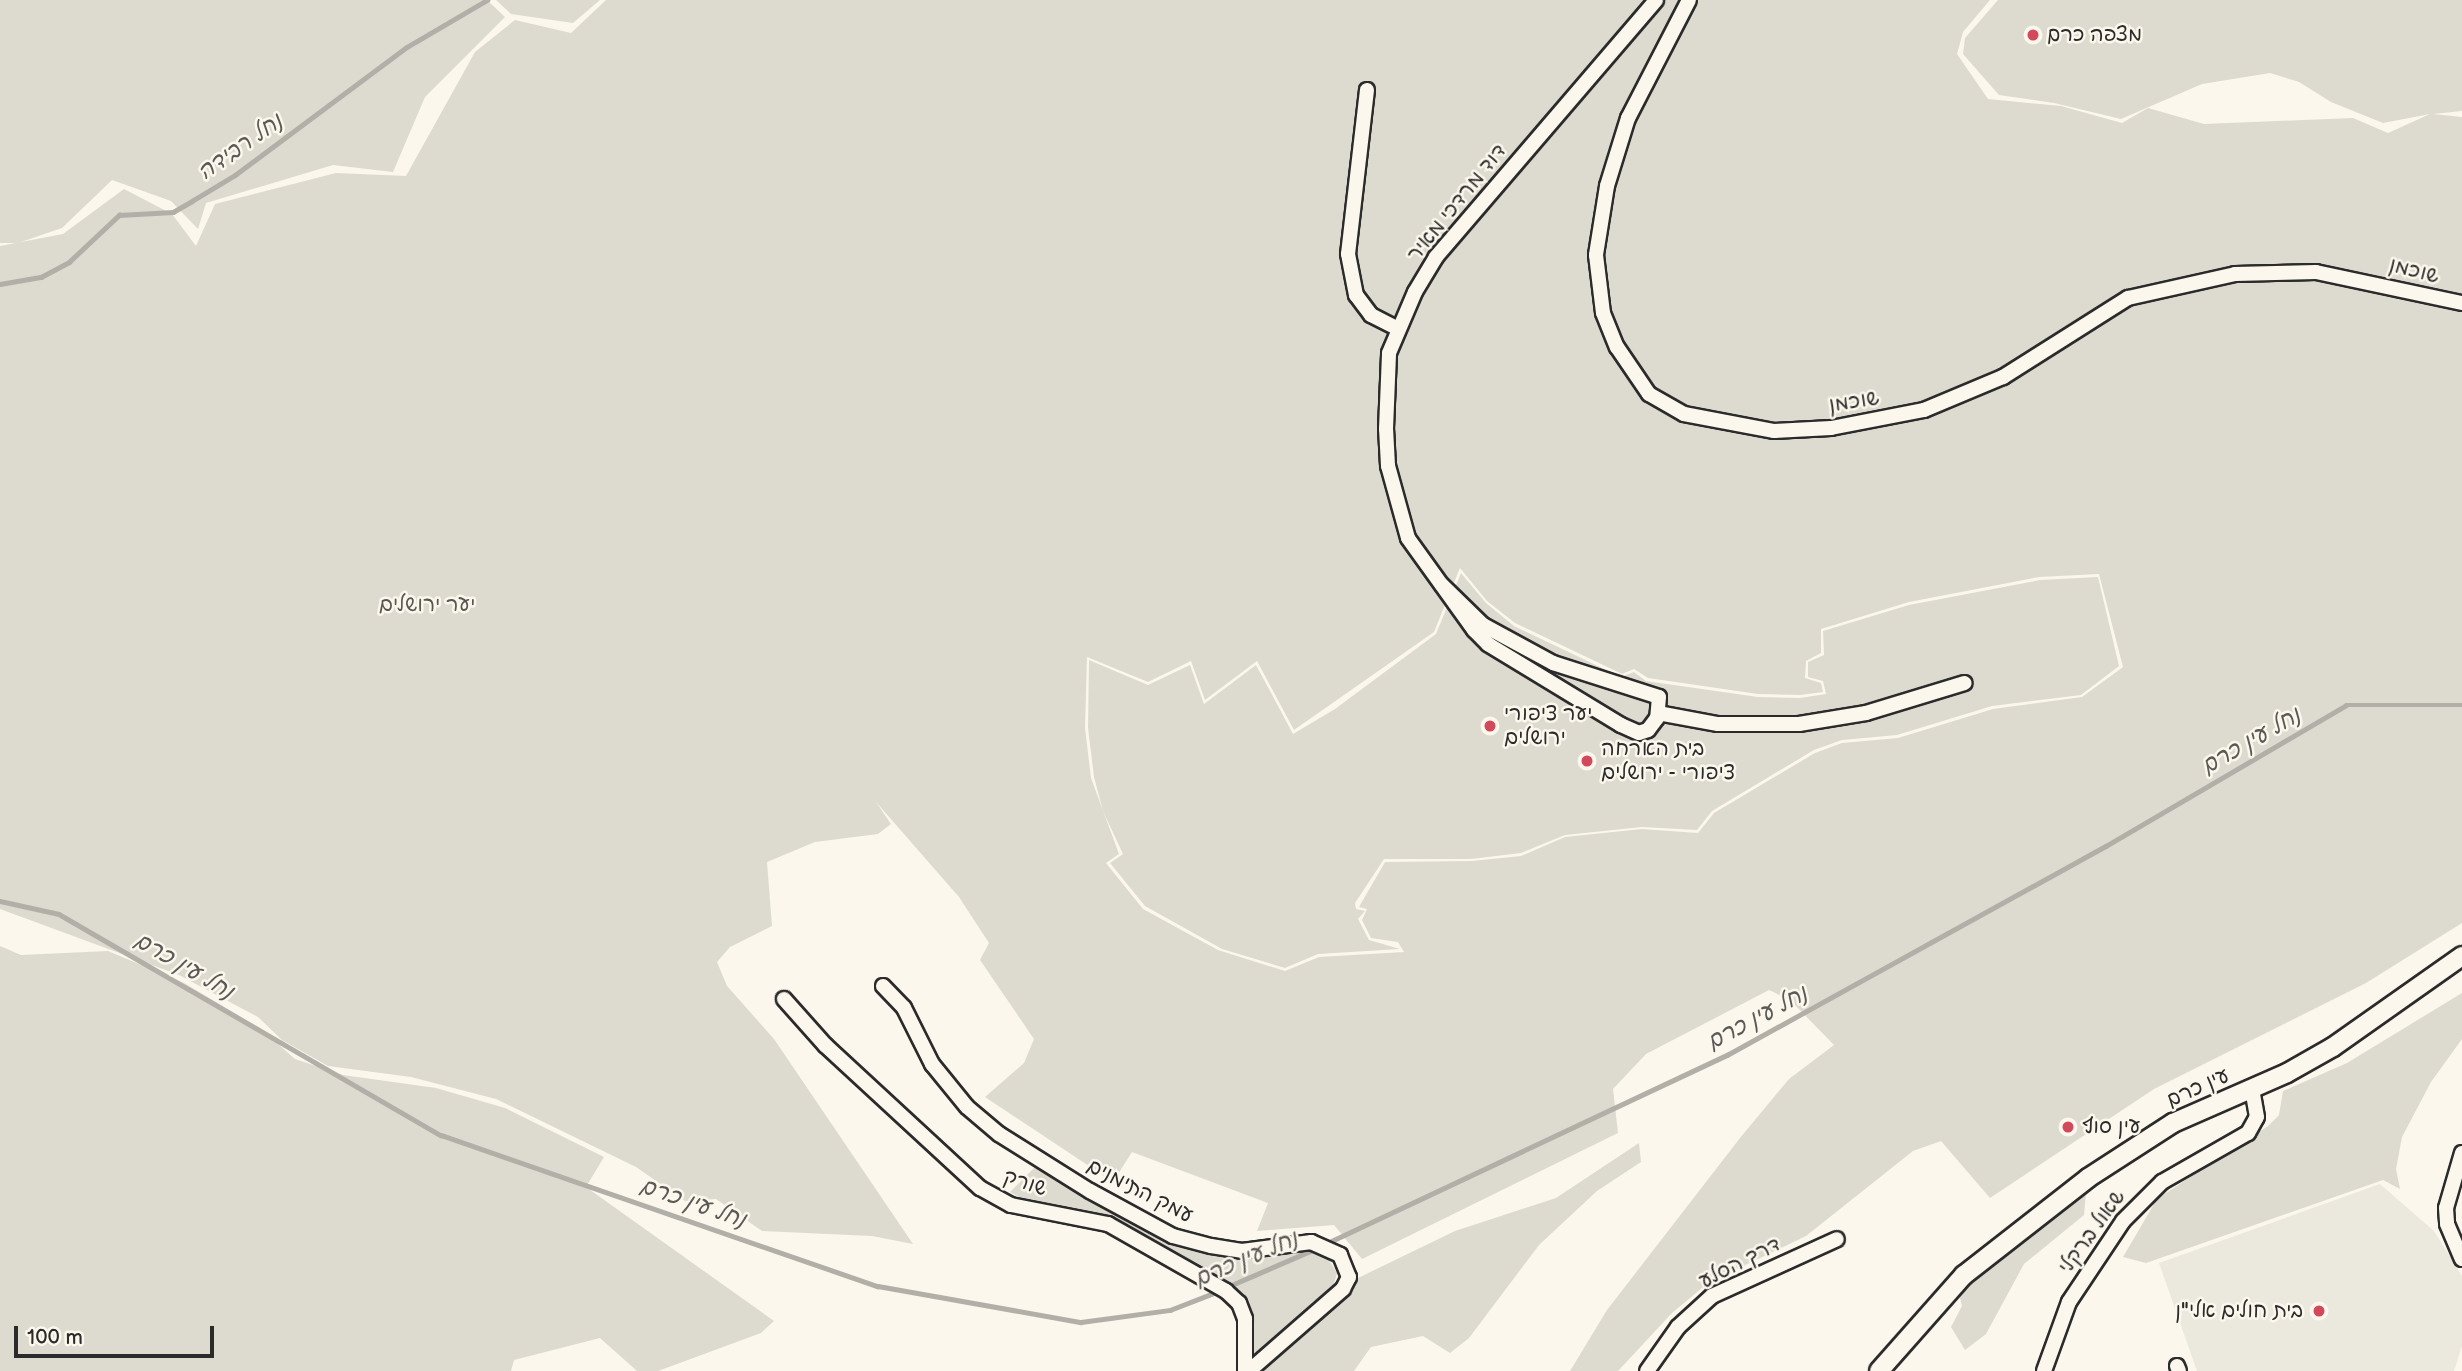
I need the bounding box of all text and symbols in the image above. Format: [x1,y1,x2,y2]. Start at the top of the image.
place label: מצפה כרם [2047,22,2142,48]
marker: מצפה כרם [2025,27,2041,43]
water label: נחל רבידה [192,108,288,186]
street label: דוד מרדכי מאיר [1402,139,1512,267]
street label: שוכמן [2386,253,2442,289]
street label: שוכמן [1827,386,1881,418]
park label: יער ירושלים [379,592,475,618]
place label: יער ציפורי ירושלים [1504,701,1592,751]
water label: נחל עין כרם [2197,702,2305,780]
marker: יער ציפורי ירושלים [1482,718,1498,734]
place label: בית הארחה ציפורי - ירושלים [1601,736,1735,786]
marker: בית הארחה ציפורי - ירושלים [1579,753,1595,769]
water label: נחל עין כרם [130,927,238,1005]
water label: נחל עין כרם [1702,980,1812,1056]
street label: עין כרם [2163,1063,2233,1113]
place label: עין סוף [2082,1114,2141,1140]
marker: עין סוף [2060,1119,2076,1135]
street label: עמק התימנים [1083,1153,1197,1229]
street label: שורק [1000,1164,1050,1202]
water label: נחל עין כרם [637,1172,749,1234]
street label: שאול ברקלי [2053,1185,2131,1279]
water label: נחל עין כרם [1190,1225,1302,1293]
street label: דרך הסלע [1695,1232,1785,1294]
place label: בית חולים אלי"ן [2175,1298,2303,1324]
marker: בית חולים אלי"ן [2309,1301,2329,1321]
scale bar [18,1312,217,1356]
text: 100 m [27,1325,83,1350]

